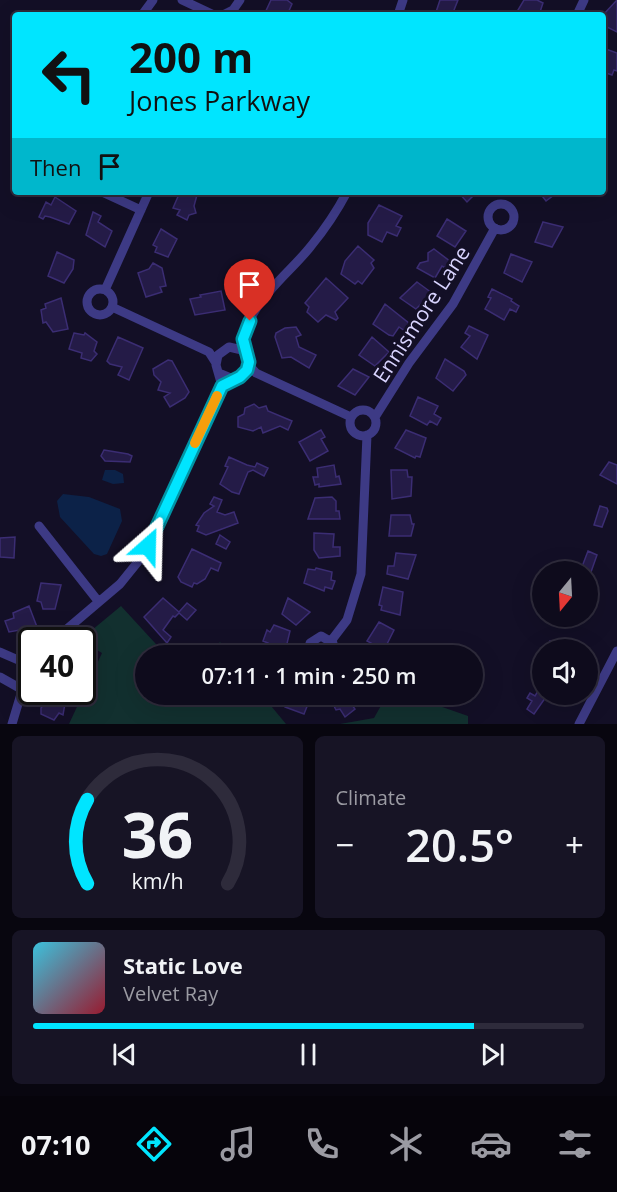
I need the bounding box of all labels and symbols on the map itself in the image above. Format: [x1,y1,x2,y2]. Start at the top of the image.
street label: Ennismore Lane [366,240,476,388]
pin [224,259,275,321]
position arrow [116,514,180,578]
north arrow [532,561,598,627]
speed limit sign: 40 [18,627,96,705]

